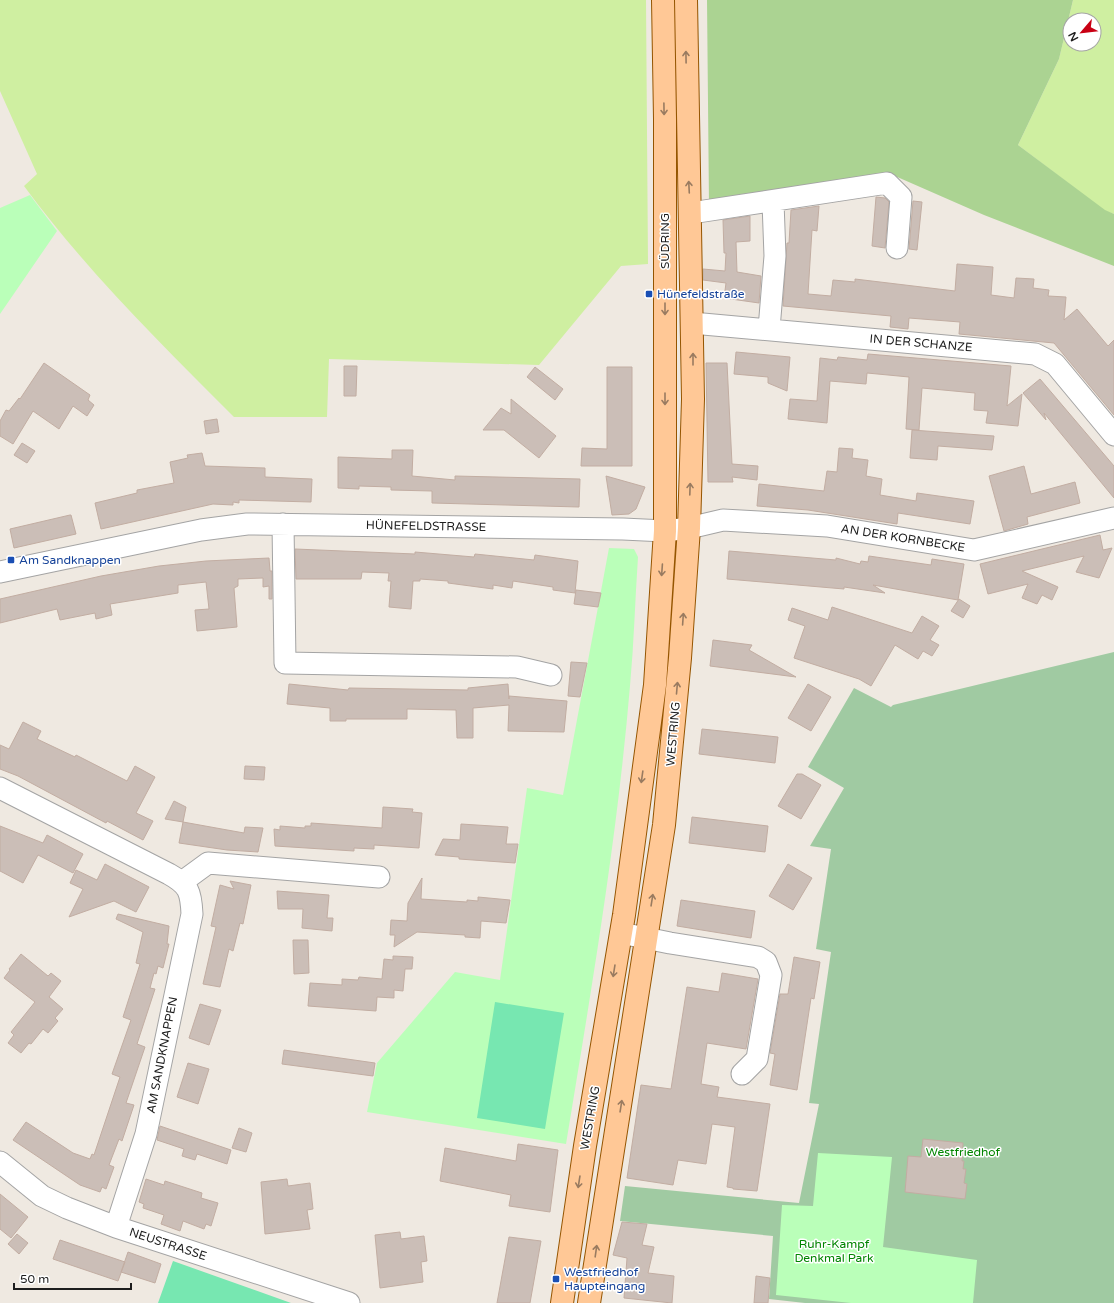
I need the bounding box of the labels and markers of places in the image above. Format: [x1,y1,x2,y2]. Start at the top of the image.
place label: Hünefeldstraße [657,287,745,301]
marker: Hünefeldstraße [644,289,654,299]
place label: Am Sandknappen [19,553,121,567]
marker: Am Sandknappen [6,555,16,565]
place label: Westfriedhof Haupteingang [564,1265,645,1293]
marker: Westfriedhof Haupteingang [551,1274,561,1284]

